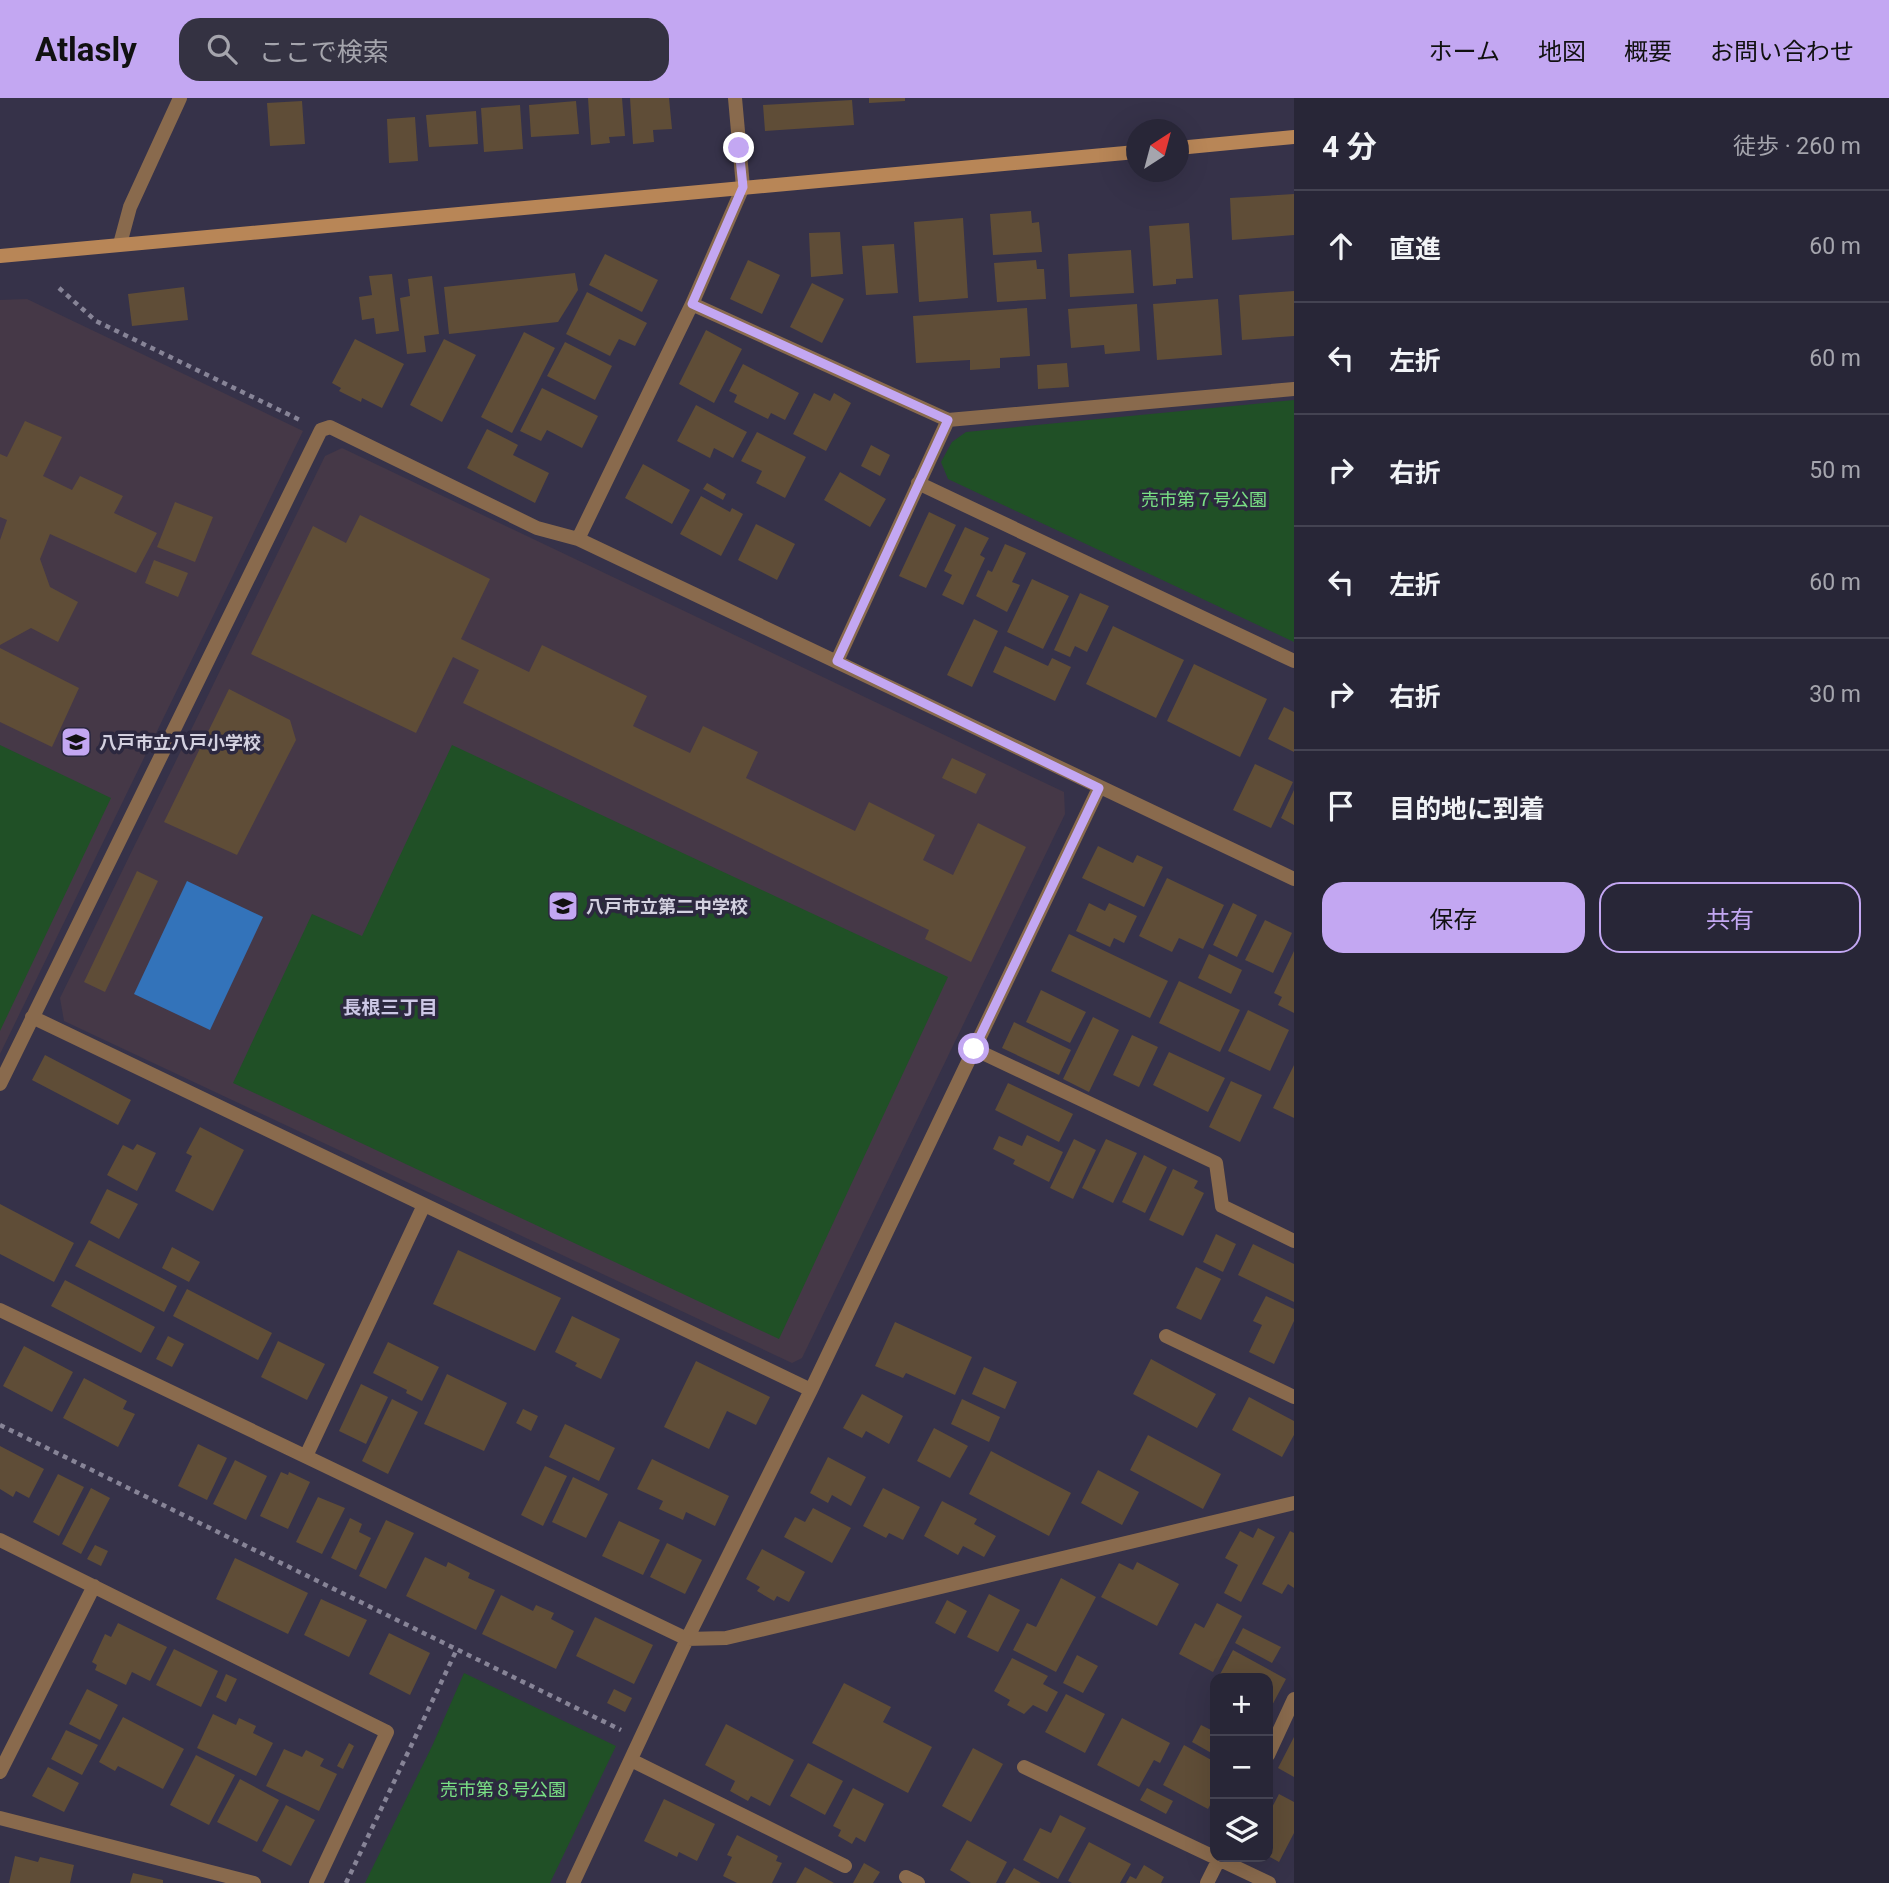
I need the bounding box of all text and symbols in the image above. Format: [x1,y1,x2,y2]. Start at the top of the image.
search box [179,18,669,81]
text: Atlasly [35,30,137,69]
icon: search [203,30,241,68]
text: ここで検索 [259,37,389,67]
text: ホーム [1429,38,1500,66]
text: 地図 [1538,38,1586,66]
text: 概要 [1624,38,1672,66]
text: お問い合わせ [1710,38,1854,66]
north arrow [1126,119,1189,182]
text: 4 分 [1322,129,1377,164]
route end [723,132,754,163]
text: 徒歩 · 260 m [1733,133,1861,160]
icon: ahead [1322,227,1360,265]
text: 60 m [1809,233,1861,260]
text: 直進 [1389,234,1441,264]
icon: left [1322,339,1360,377]
text: 60 m [1809,345,1861,372]
text: 左折 [1389,346,1441,376]
icon: right [1322,451,1360,489]
text: 50 m [1809,457,1861,484]
text: 右折 [1389,458,1441,488]
park label: 売市第７号公園 [1141,489,1267,510]
icon: left [1322,563,1360,601]
text: 60 m [1809,569,1861,596]
text: 左折 [1389,570,1441,600]
icon: right [1322,675,1360,713]
text: 30 m [1809,681,1861,708]
text: 右折 [1389,682,1441,712]
school or university icon: 八戸市立八戸小学校 [59,725,93,759]
place label: 八戸市立八戸小学校 [99,732,261,753]
icon: arrive [1322,787,1360,825]
text: 目的地に到着 [1389,794,1545,824]
button: 保存 [1322,882,1585,953]
button: 共有 [1599,882,1861,953]
school or university icon: 八戸市立第二中学校 [546,889,580,923]
place label: 八戸市立第二中学校 [586,896,748,917]
district label: 長根三丁目 [342,996,438,1019]
route start [958,1033,989,1064]
map controls [1210,1673,1273,1862]
button: + [1210,1673,1273,1736]
button: − [1210,1736,1273,1799]
park label: 売市第８号公園 [440,1779,566,1800]
button: layers [1210,1799,1273,1862]

